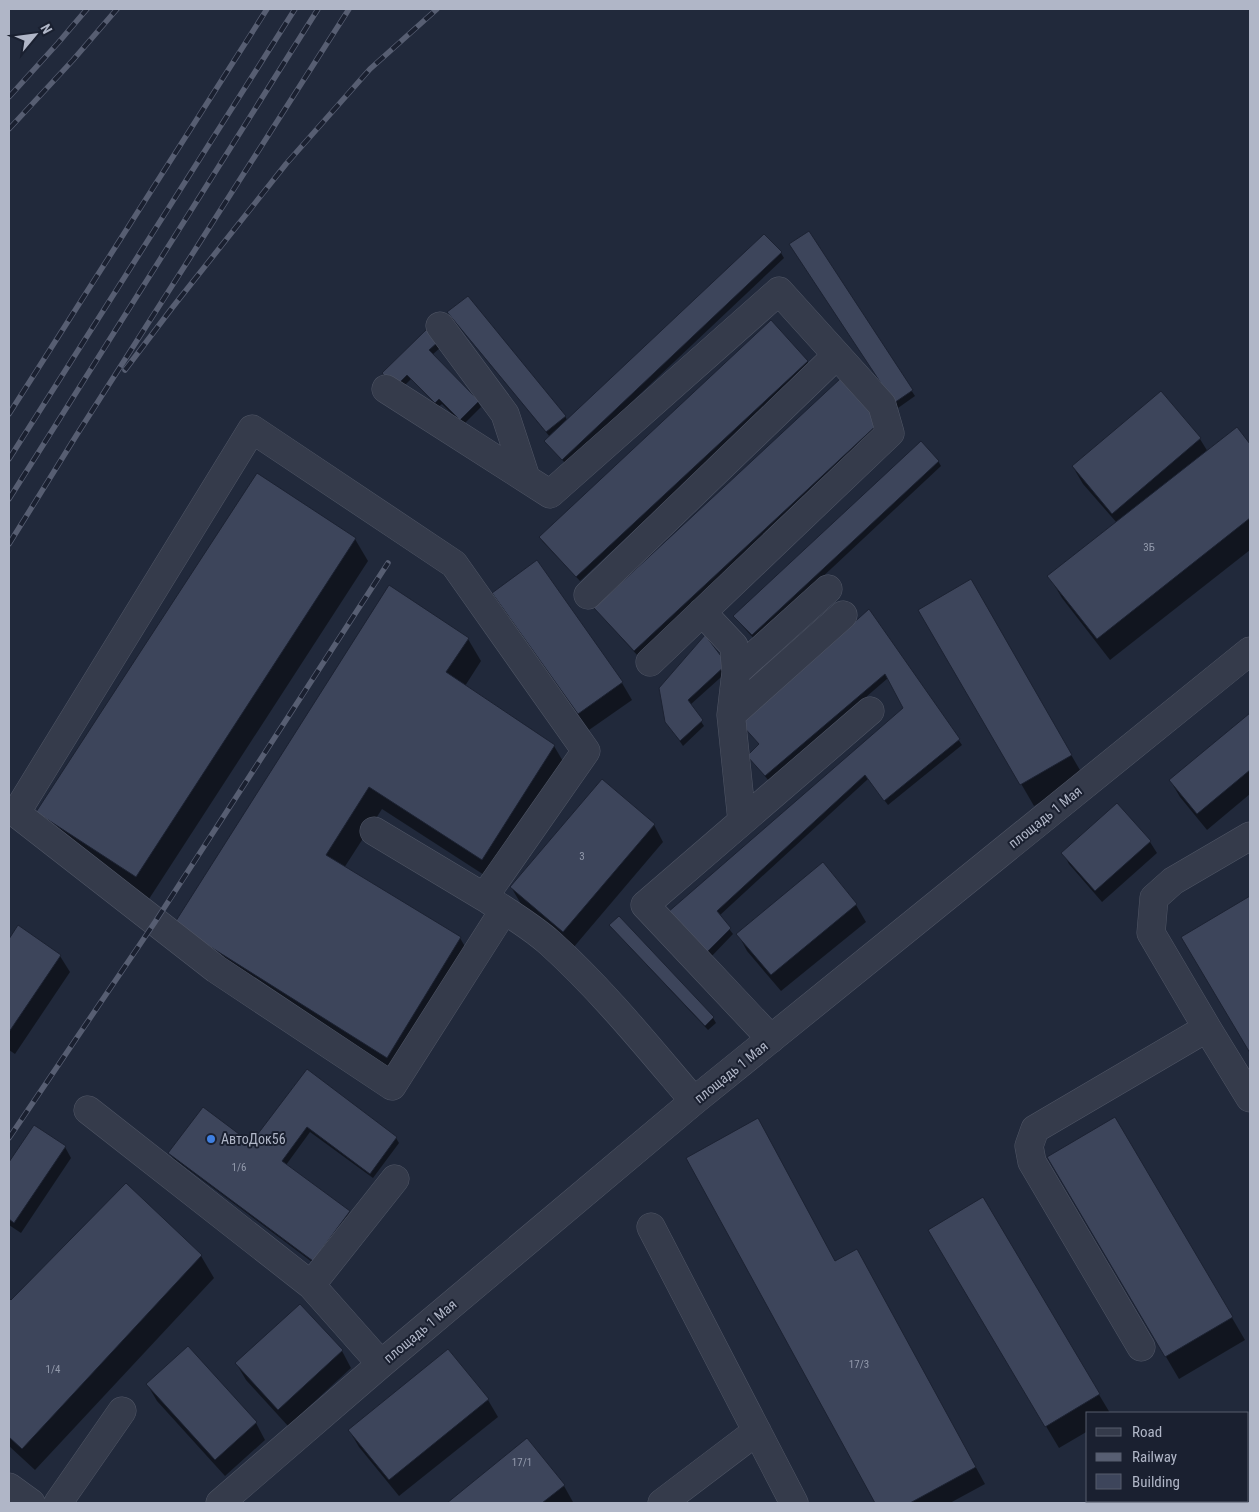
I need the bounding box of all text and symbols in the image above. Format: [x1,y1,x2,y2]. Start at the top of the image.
north arrow [10,10,60,60]
text: N [37,21,55,36]
house number: 3Б [1143,541,1155,554]
street label: площадь 1 Мая [1005,783,1085,851]
house number: 3 [579,850,585,863]
street label: площадь 1 Мая [691,1038,771,1106]
place label: АвтоДок56 [221,1131,286,1147]
marker: АвтоДок56 [205,1133,217,1145]
house number: 1/6 [232,1161,246,1174]
street label: площадь 1 Мая [380,1296,460,1366]
house number: 17/3 [849,1358,869,1371]
house number: 1/4 [46,1363,61,1376]
legend [1086,1412,1249,1502]
text: Road [1132,1423,1162,1441]
text: Railway [1132,1448,1177,1466]
house number: 17/1 [512,1456,532,1469]
text: Building [1132,1473,1180,1491]

